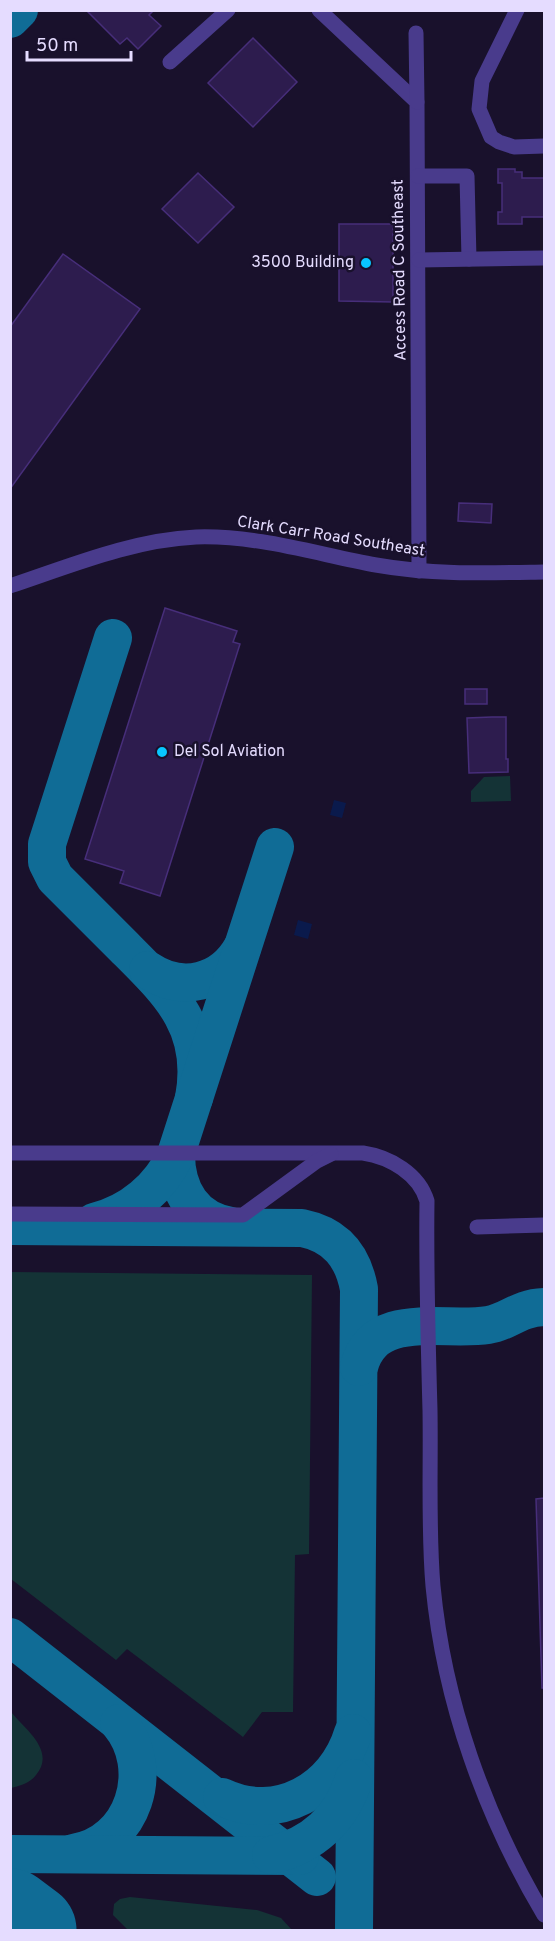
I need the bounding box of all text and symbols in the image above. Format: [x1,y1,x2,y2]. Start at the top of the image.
scale bar [27,24,130,62]
text: 50 m [36,35,78,58]
street label: Access Road C Southeast [388,179,412,361]
place label: 3500 Building [251,253,354,273]
marker: 3500 Building [359,256,373,270]
street label: Clark Carr Road Southeast [236,512,426,562]
place label: Del Sol Aviation [174,742,285,762]
marker: Del Sol Aviation [155,745,169,759]

